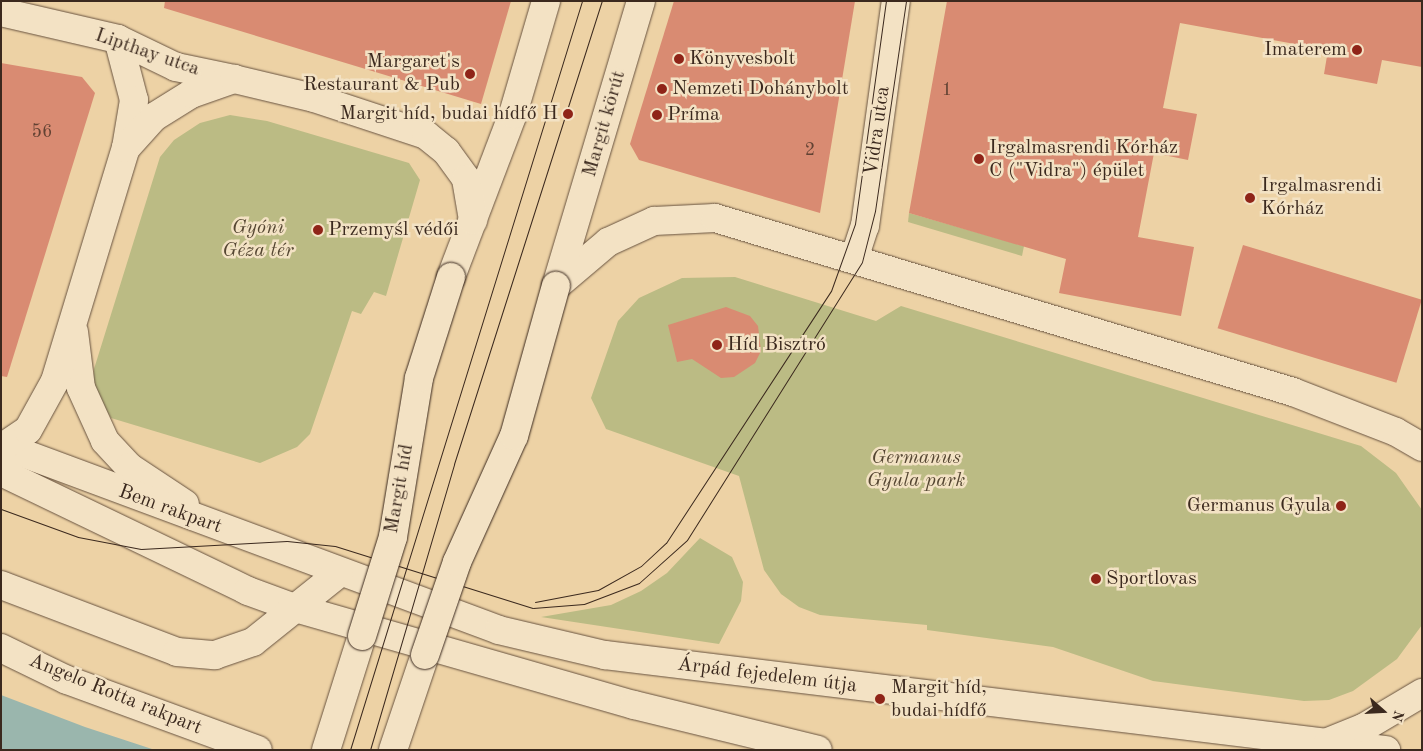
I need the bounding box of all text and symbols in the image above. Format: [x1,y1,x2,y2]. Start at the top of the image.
street label: Lipthay utca [92,24,202,82]
place label: Imaterem [1264,38,1347,62]
marker: Imaterem [1351,44,1363,56]
place label: Könyvesbolt [689,47,796,71]
place label: Margaret's Restaurant & Pub [303,50,460,97]
marker: Könyvesbolt [673,53,685,65]
marker: Margaret's Restaurant & Pub [464,68,476,80]
street label: Margit körút [578,68,632,180]
place label: Nemzeti Dohánybolt [672,77,849,101]
house number: 1 [942,79,952,101]
marker: Nemzeti Dohánybolt [656,83,668,95]
street label: Vidra utca [860,85,896,177]
place label: Margit híd, budai hídfő H [340,102,558,126]
place label: Príma [667,103,720,127]
marker: Margit híd, budai hídfő H [562,108,574,120]
marker: Príma [651,109,663,121]
house number: 56 [32,121,52,143]
place label: Irgalmasrendi Kórház C ("Vidra") épület [989,136,1178,183]
house number: 2 [805,139,815,161]
marker: Irgalmasrendi Kórház C ("Vidra") épület [973,153,985,165]
place label: Irgalmasrendi Kórház [1261,175,1382,222]
marker: Irgalmasrendi Kórház [1243,191,1257,205]
park label: Gyóni Géza tér [222,217,294,264]
place label: Przemyśl védői [328,218,459,242]
marker: Przemyśl védői [312,224,324,236]
place label: Híd Bisztró [727,333,826,357]
marker: Híd Bisztró [711,339,723,351]
street label: Margit híd [380,442,420,536]
park label: Germanus Gyula park [867,447,965,494]
street label: Bem rakpart [115,480,225,540]
place label: Germanus Gyula [1187,494,1331,518]
marker: Germanus Gyula [1335,500,1347,512]
place label: Sportlovas [1106,567,1197,591]
marker: Sportlovas [1090,573,1102,585]
street label: Angelo Rotta rakpart [25,649,205,741]
street label: Árpád fejedelem útja [676,653,858,699]
place label: Margit híd, budai hídfő [891,676,987,723]
north arrow [1358,686,1408,736]
marker: Margit híd, budai hídfő [873,692,887,706]
text: N [1389,709,1406,723]

